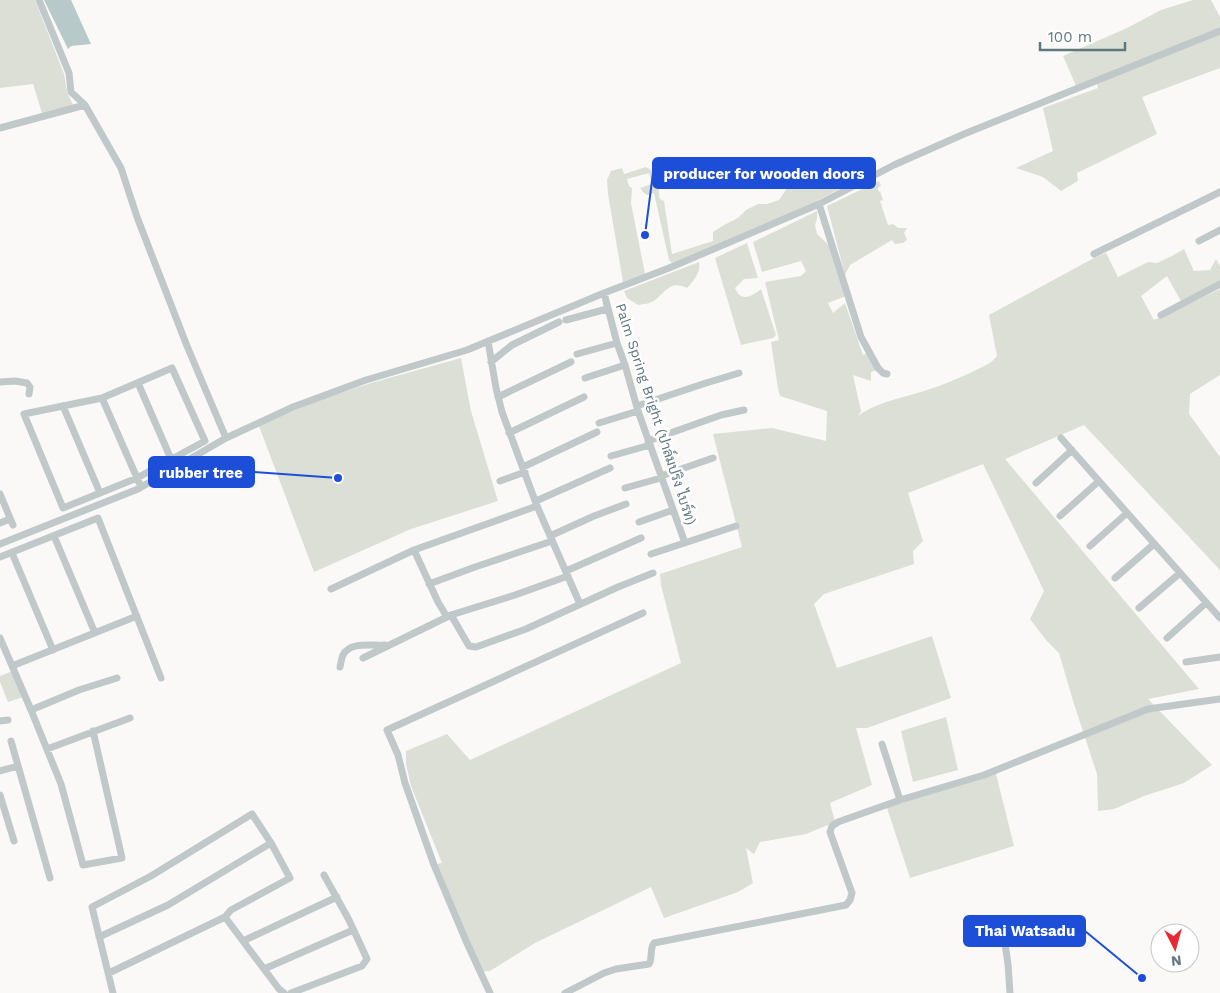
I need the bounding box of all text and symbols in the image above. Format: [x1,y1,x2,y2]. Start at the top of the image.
scale bar [1040,20,1125,52]
text: 100 m [1048,28,1092,46]
callout: producer for wooden doors [653,158,875,188]
text: producer for wooden doors [664,165,865,183]
street label: Palm Spring Bright (ปาล์มปริง ไบร์ท) [613,301,700,527]
callout: rubber tree [149,457,254,487]
text: rubber tree [159,464,243,482]
callout: Thai Watsadu [964,916,1085,946]
text: Thai Watsadu [975,922,1075,940]
north arrow [1150,923,1200,973]
text: N [1170,952,1182,969]

